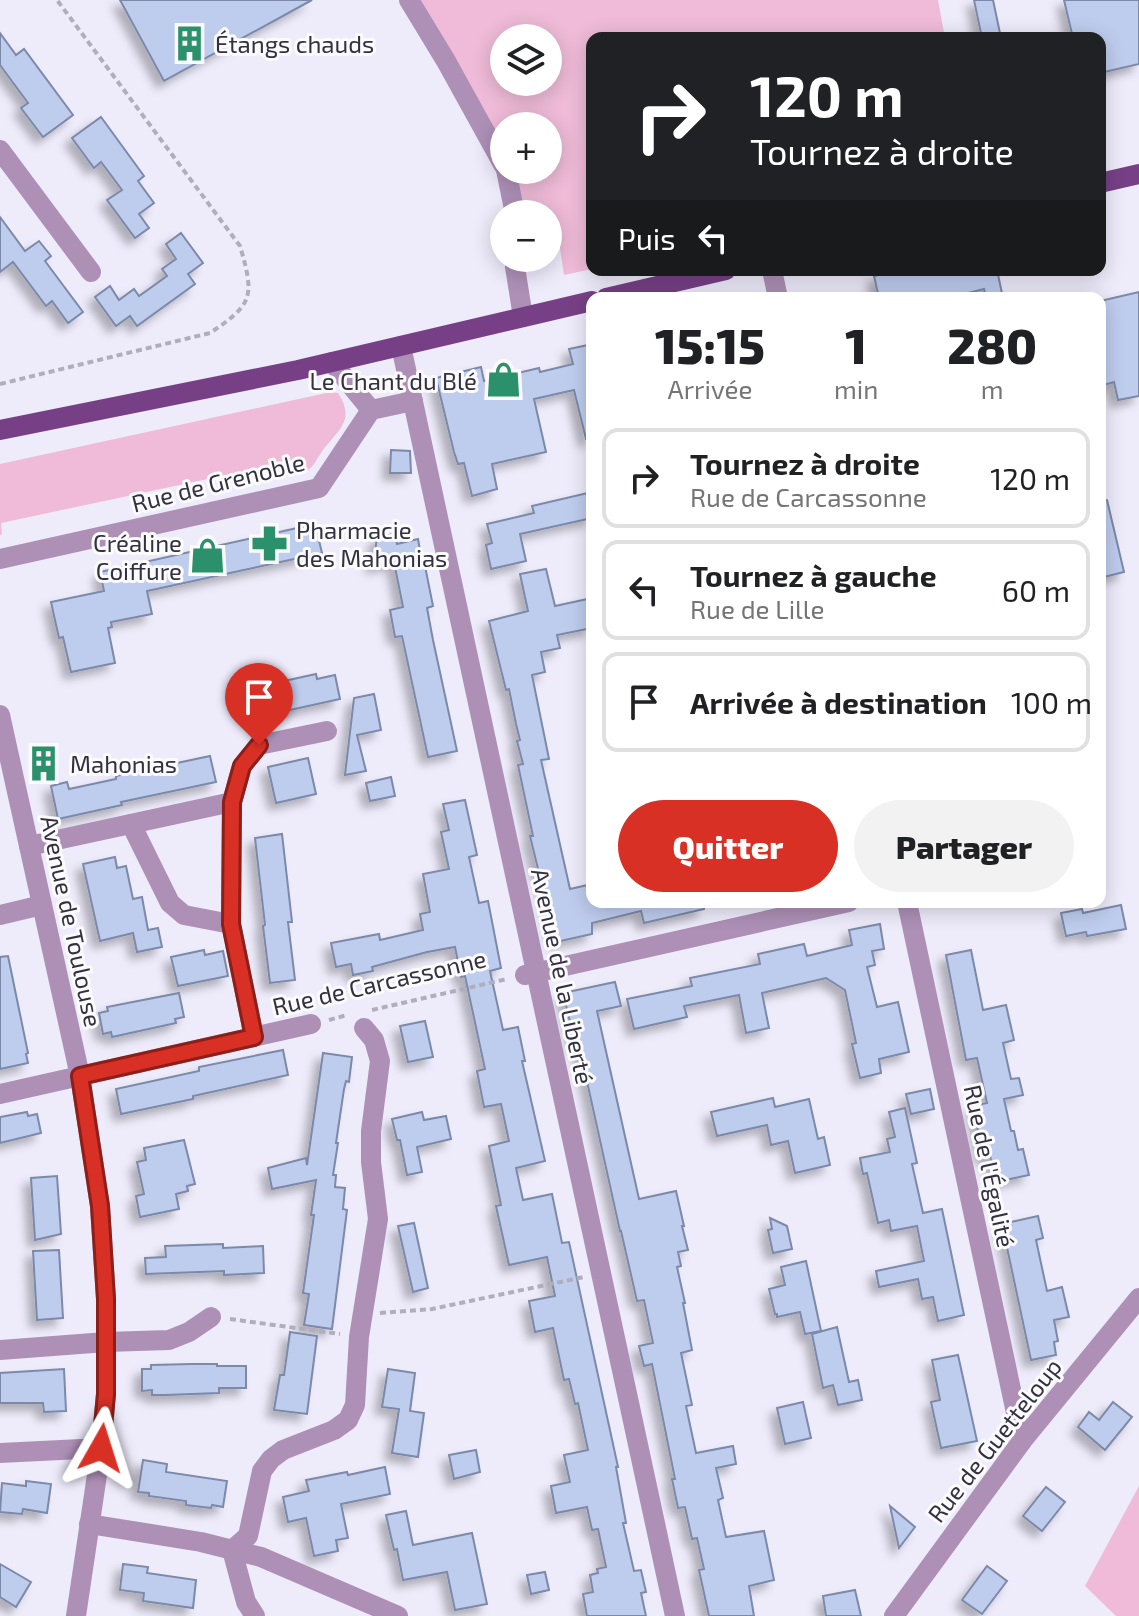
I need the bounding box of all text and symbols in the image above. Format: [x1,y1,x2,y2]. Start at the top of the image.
building icon: Étangs chauds [170,24,208,62]
map controls [490,24,562,272]
button: layers [490,24,562,96]
place label: Étangs chauds [215,29,374,58]
text: 120 m [750,61,904,128]
icon: right [618,64,722,168]
button: + [490,112,562,184]
text: Tournez à droite [750,129,1014,172]
button: − [490,200,562,272]
icon: left [691,216,735,260]
text: Puis [618,220,675,256]
text: 15:15 [655,316,765,374]
text: 1 [845,316,867,374]
text: 280 [947,316,1037,374]
shop icon: Le Chant du Blé [484,361,522,399]
place label: Le Chant du Blé [310,366,477,395]
text: Arrivée [667,373,753,404]
text: min [834,373,878,404]
text: m [981,373,1004,404]
text: Tournez à droite [690,445,920,481]
street label: Rue de Grenoble [128,446,308,518]
icon: right [622,456,666,500]
text: 120 m [990,460,1070,496]
text: Rue de Carcassonne [690,481,927,512]
place label: Pharmacie des Mahonias [296,515,447,572]
pharmacy icon: Pharmacie des Mahonias [251,524,289,562]
place label: Créaline Coiffure [93,528,182,585]
shop icon: Créaline Coiffure [189,537,227,575]
text: Tournez à gauche [690,557,937,593]
icon: left [622,568,666,612]
text: 60 m [1002,572,1070,608]
text: Rue de Lille [690,593,825,624]
pin [225,663,293,745]
icon: arrive [237,675,281,719]
icon: arrive [622,680,666,724]
text: Arrivée à destination [690,684,987,720]
text: 100 m [1011,684,1092,720]
building icon: Mahonias [25,744,63,782]
place label: Mahonias [70,749,177,778]
button: Quitter [618,800,838,892]
button: Partager [854,800,1074,892]
street label: Avenue de Toulouse [35,813,109,1029]
street label: Avenue de la Liberté [526,865,600,1087]
street label: Rue de Carcassonne [269,943,489,1021]
street label: Rue de l'Égalité [959,1082,1021,1250]
street label: Rue de Guetteloup [921,1352,1067,1528]
position arrow [59,1406,143,1490]

